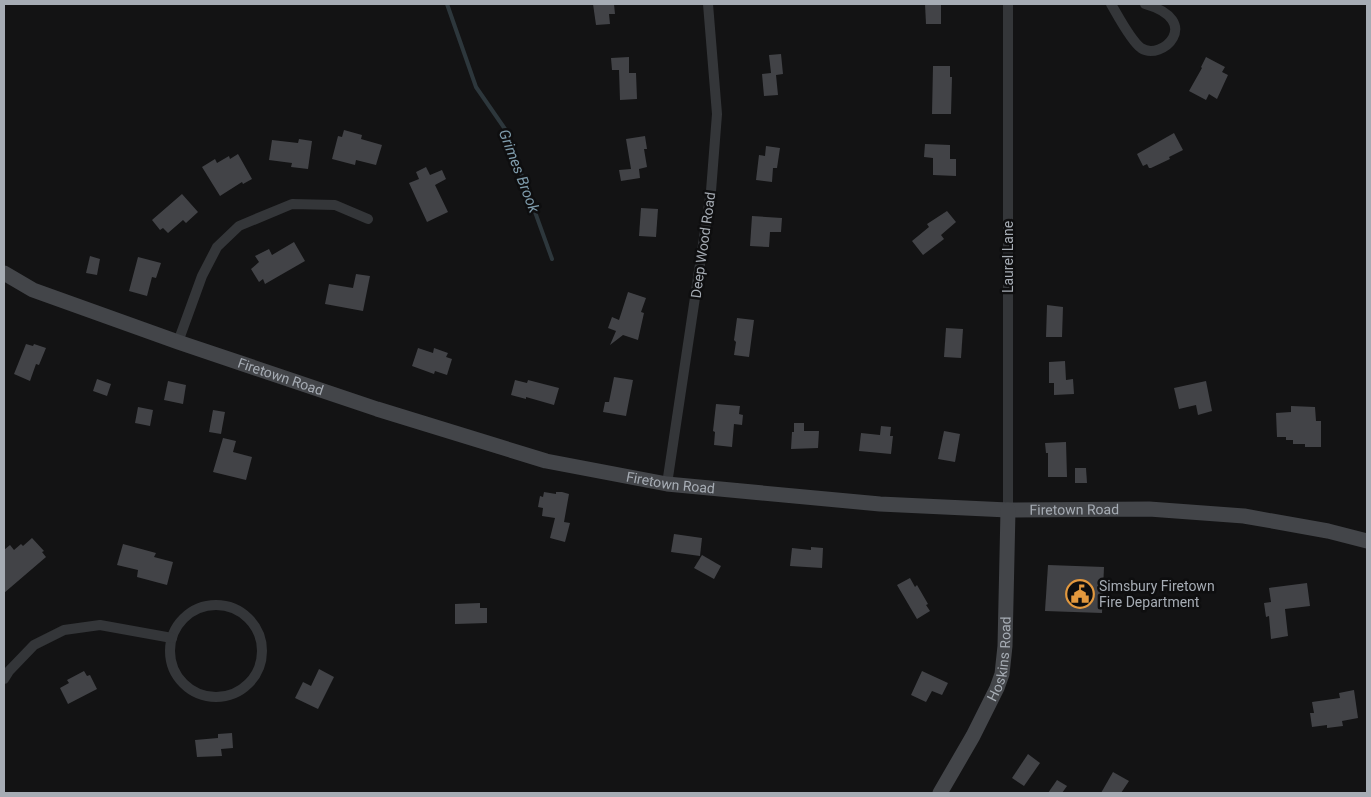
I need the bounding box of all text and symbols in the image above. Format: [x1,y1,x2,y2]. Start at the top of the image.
water label: Grimes Brook [495,127,543,216]
street label: Deep Wood Road [688,191,718,299]
street label: Laurel Lane [1000,221,1016,293]
street label: Firetown Road [236,355,326,398]
street label: Firetown Road [625,468,716,496]
street label: Firetown Road [1029,501,1119,518]
place label: Simsbury Firetown Fire Department [1099,578,1215,610]
public building icon: Simsbury Firetown Fire Department [1065,579,1095,609]
street label: Hoskins Road [984,616,1014,704]

